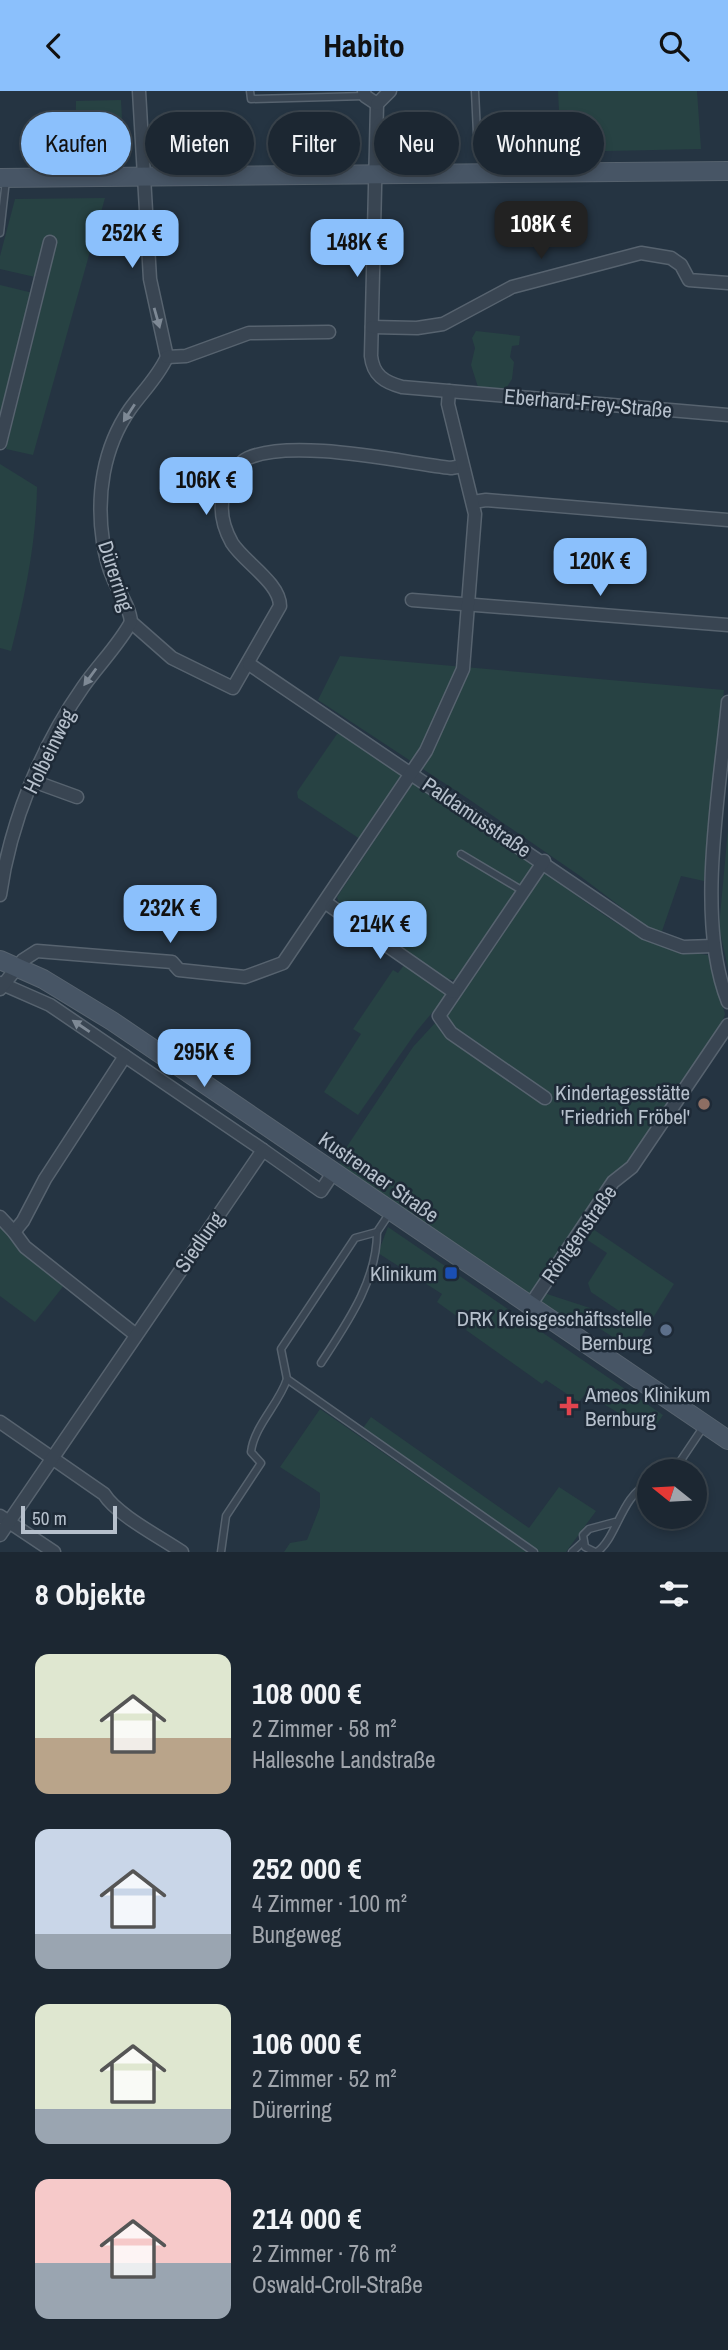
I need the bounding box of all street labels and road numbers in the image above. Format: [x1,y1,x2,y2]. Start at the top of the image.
street label: Eberhard-Frey-Straße [503,381,673,425]
street label: Dürerring [91,537,141,615]
street label: Holbeinweg [16,703,82,798]
street label: Paldamusstraße [417,770,537,864]
street label: Kustrenaer Straße [313,1125,445,1229]
street label: Röntgenstraße [534,1179,624,1289]
street label: Siedlung [168,1205,231,1278]

